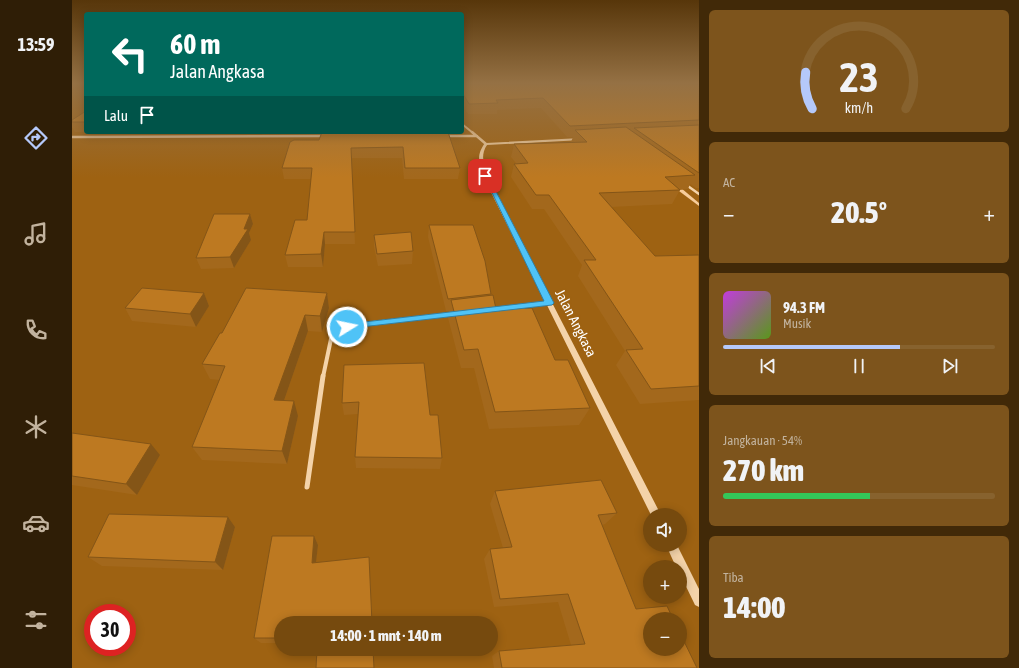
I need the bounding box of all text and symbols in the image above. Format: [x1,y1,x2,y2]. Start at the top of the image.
icon: left [104,28,156,80]
text: 60 m [170,28,220,60]
text: 13:59 [17,34,55,55]
text: 23 [839,53,879,101]
text: Jalan Angkasa [170,61,265,82]
text: km/h [845,99,873,115]
icon: arrive [136,104,158,126]
text: Lalu [104,107,128,124]
icon: directions [22,124,50,152]
pin [468,159,502,193]
icon: arrive [474,165,496,187]
text: AC [723,175,735,190]
text: 20.5° [831,195,887,229]
text: − [723,200,734,226]
text: + [984,200,995,226]
icon: music [22,220,50,248]
street label: Jalan Angkasa [552,287,600,359]
text: 94.3 FM [783,299,825,316]
position arrow [326,306,368,348]
icon: phone [22,316,50,344]
text: Musik [783,316,811,331]
icon: previous [757,355,779,377]
icon: pause [848,355,870,377]
icon: next [939,355,961,377]
icon: climate [22,413,50,441]
text: Jangkauan · 54% [723,433,802,448]
text: 270 km [723,453,804,487]
map controls [643,508,687,656]
button: sound [643,508,687,552]
icon: car [22,509,50,537]
button: + [643,560,687,604]
text: Tiba [723,570,744,585]
text: 14:00 [723,590,785,624]
speed limit sign: 30 [84,604,136,656]
icon: filters [22,606,50,634]
button: − [643,612,687,656]
text: 14:00 · 1 mnt · 140 m [330,627,442,644]

